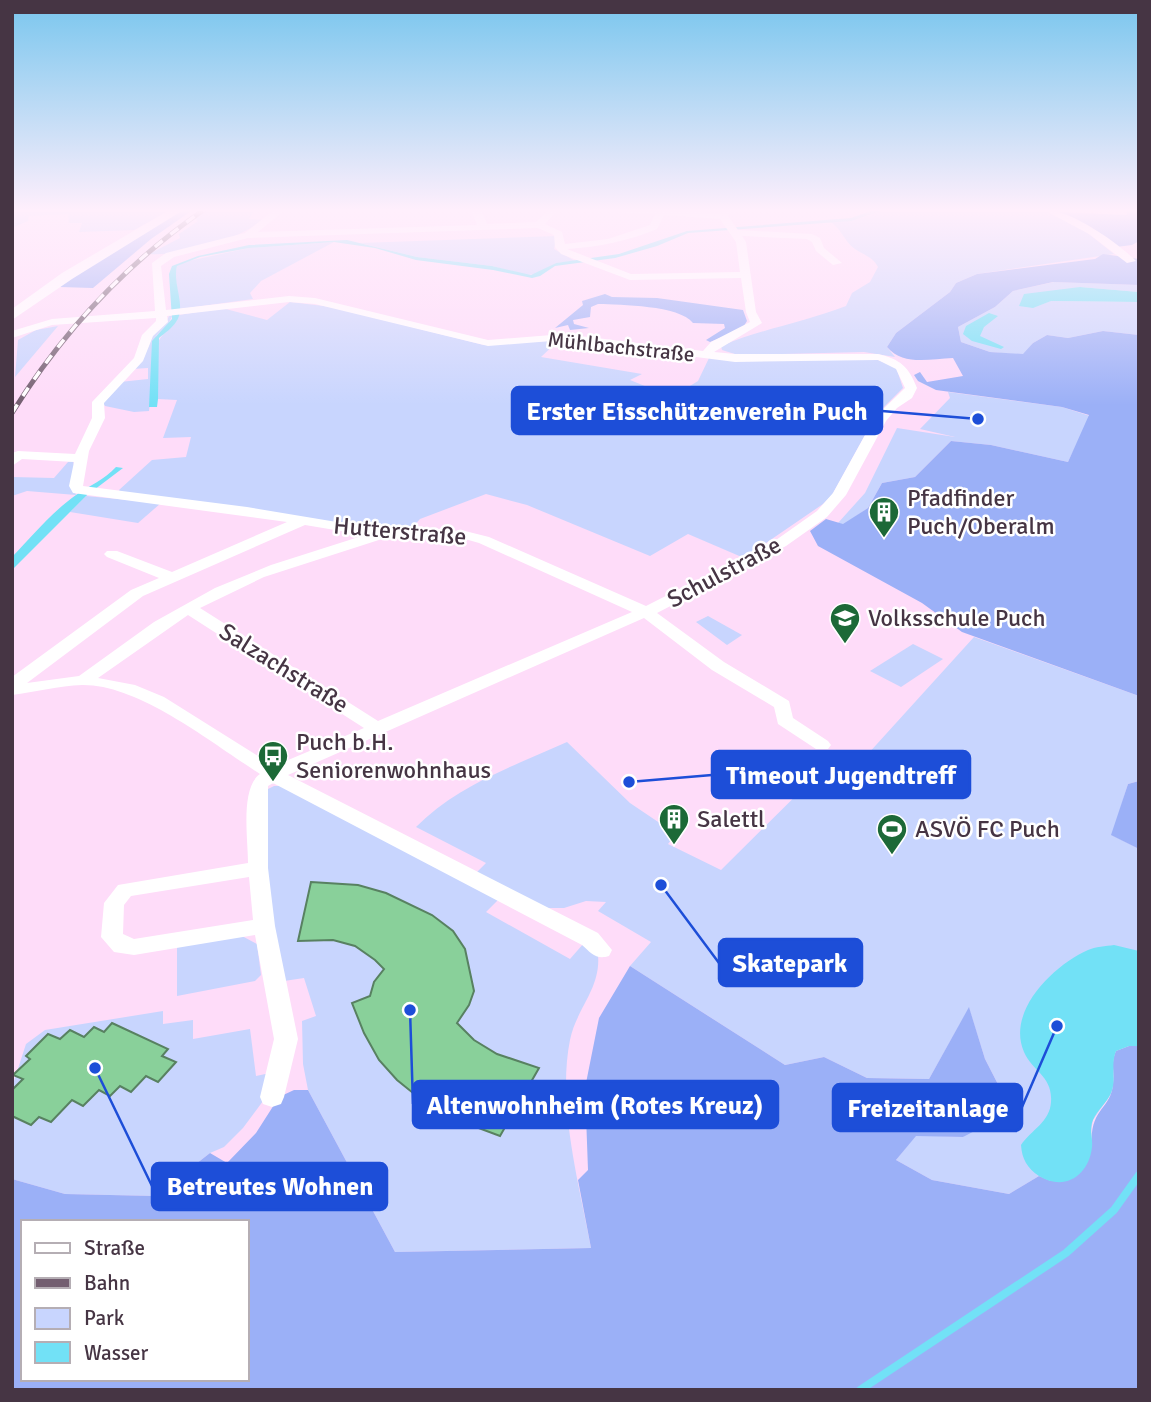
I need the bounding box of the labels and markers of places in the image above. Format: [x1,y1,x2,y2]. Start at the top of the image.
callout: Erster Eisschützenverein Puch [512,387,882,434]
place label: Pfadfinder Puch/Oberalm [907,483,1055,541]
building icon: Pfadfinder Puch/Oberalm [867,495,901,539]
school or university icon: Volksschule Puch [828,601,862,645]
place label: Volksschule Puch [868,603,1046,633]
place label: Puch b.H. Seniorenwohnhaus [296,727,491,785]
bus stop icon: Puch b.H. Seniorenwohnhaus [256,739,290,783]
callout: Timeout Jugendtreff [712,751,970,798]
building icon: Salettl [657,802,691,846]
place label: Salettl [697,804,765,834]
sports icon: ASVÖ FC Puch [875,812,909,856]
place label: ASVÖ FC Puch [915,814,1060,844]
callout: Skatepark [719,939,862,986]
callout: Altenwohnheim (Rotes Kreuz) [413,1081,778,1128]
callout: Freizeitanlage [833,1084,1022,1131]
callout: Betreutes Wohnen [152,1163,387,1210]

